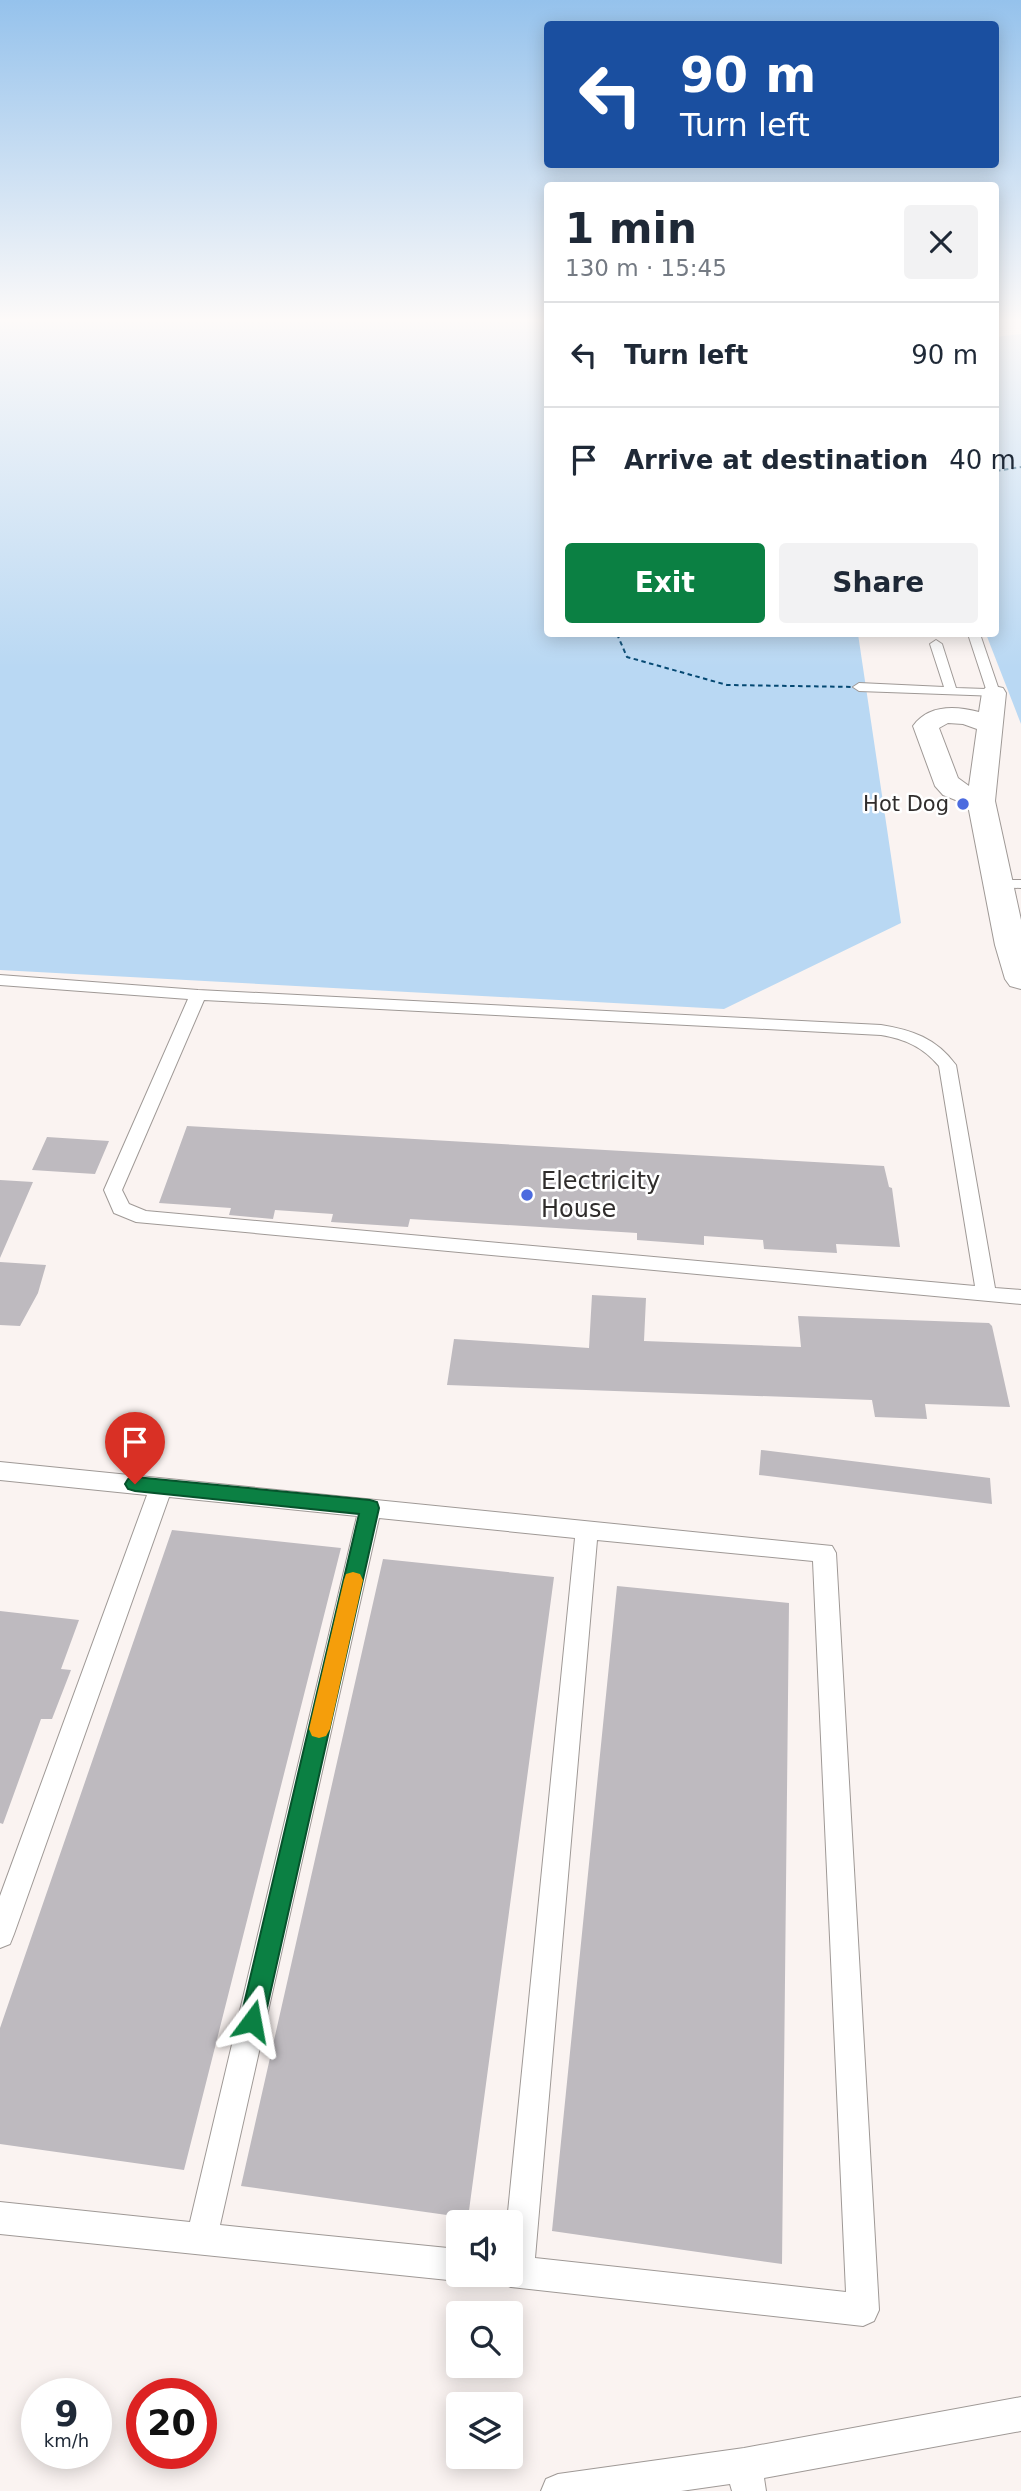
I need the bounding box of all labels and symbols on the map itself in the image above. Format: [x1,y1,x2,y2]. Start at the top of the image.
place label: Hot Dog [863,792,949,816]
marker: Hot Dog [955,796,971,812]
place label: Electricity House [541,1167,660,1223]
marker: Electricity House [519,1187,535,1203]
pin [105,1412,165,1484]
position arrow [215,1984,289,2058]
speed limit sign: 20 [126,2378,217,2469]

